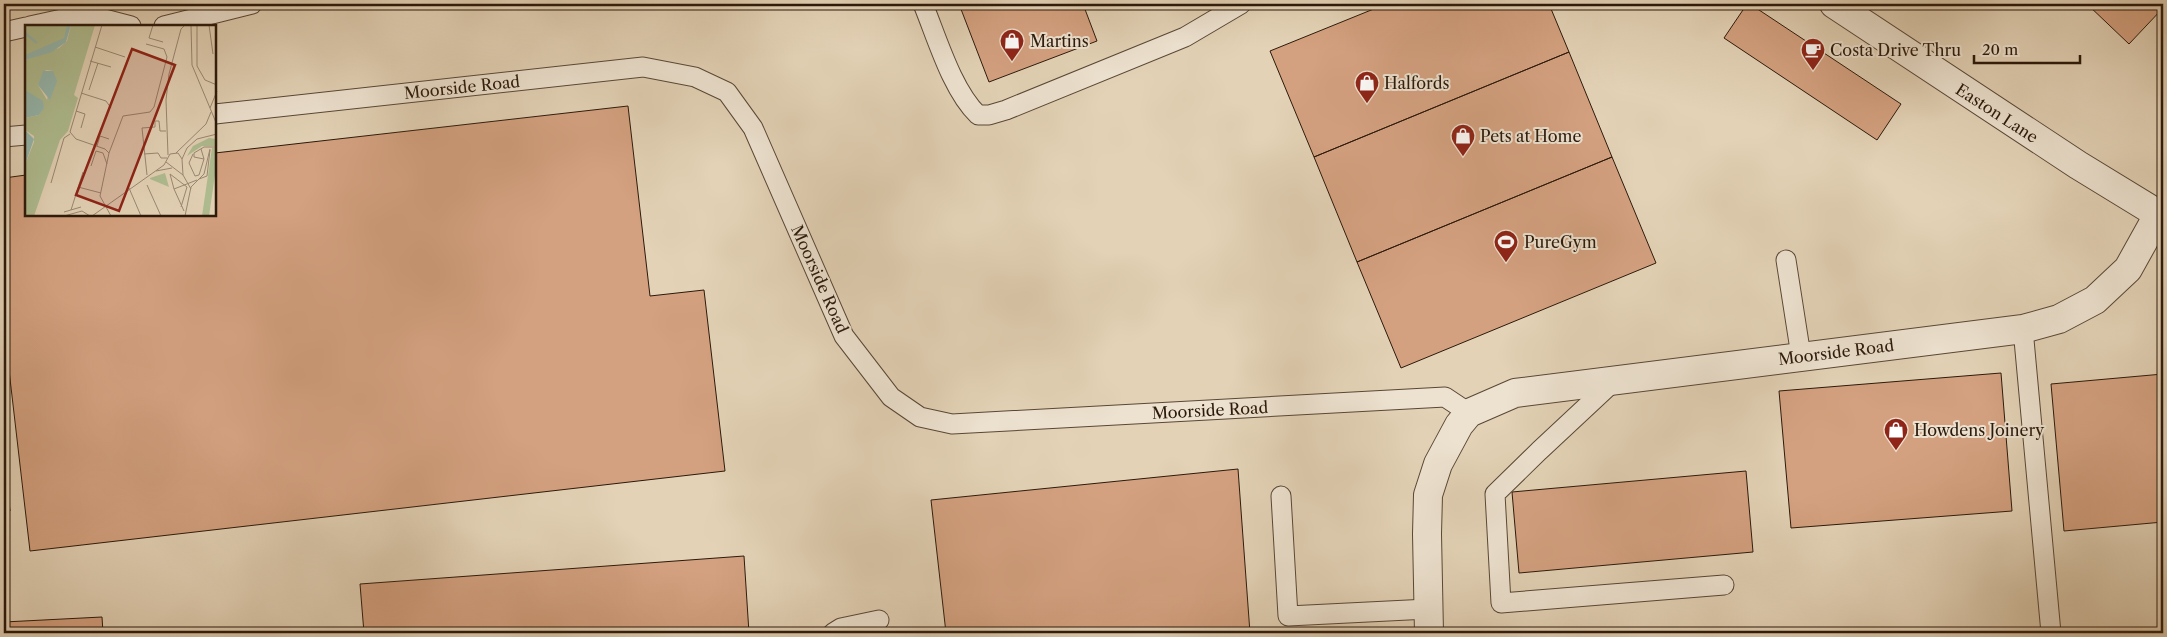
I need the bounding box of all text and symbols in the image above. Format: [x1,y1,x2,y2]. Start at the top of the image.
inset map [25,25,216,216]
shop icon: Martins [999,28,1025,62]
place label: Martins [1030,31,1089,51]
scale bar [1974,32,2081,64]
cafe icon: Costa Drive Thru [1800,37,1826,71]
place label: Costa Drive Thru [1830,40,1961,60]
text: 20 m [1982,40,2018,59]
shop icon: Halfords [1354,70,1380,104]
street label: Moorside Road [403,71,521,103]
place label: Halfords [1384,73,1449,93]
street label: Easton Lane [1952,79,2042,147]
shop icon: Pets at Home [1450,123,1476,157]
place label: Pets at Home [1480,126,1581,146]
street label: Moorside Road [787,222,853,337]
sports icon: PureGym [1493,229,1519,263]
place label: PureGym [1524,232,1597,252]
street label: Moorside Road [1777,335,1895,369]
street label: Moorside Road [1151,397,1269,423]
shop icon: Howdens Joinery [1883,417,1909,451]
place label: Howdens Joinery [1914,420,2045,440]

